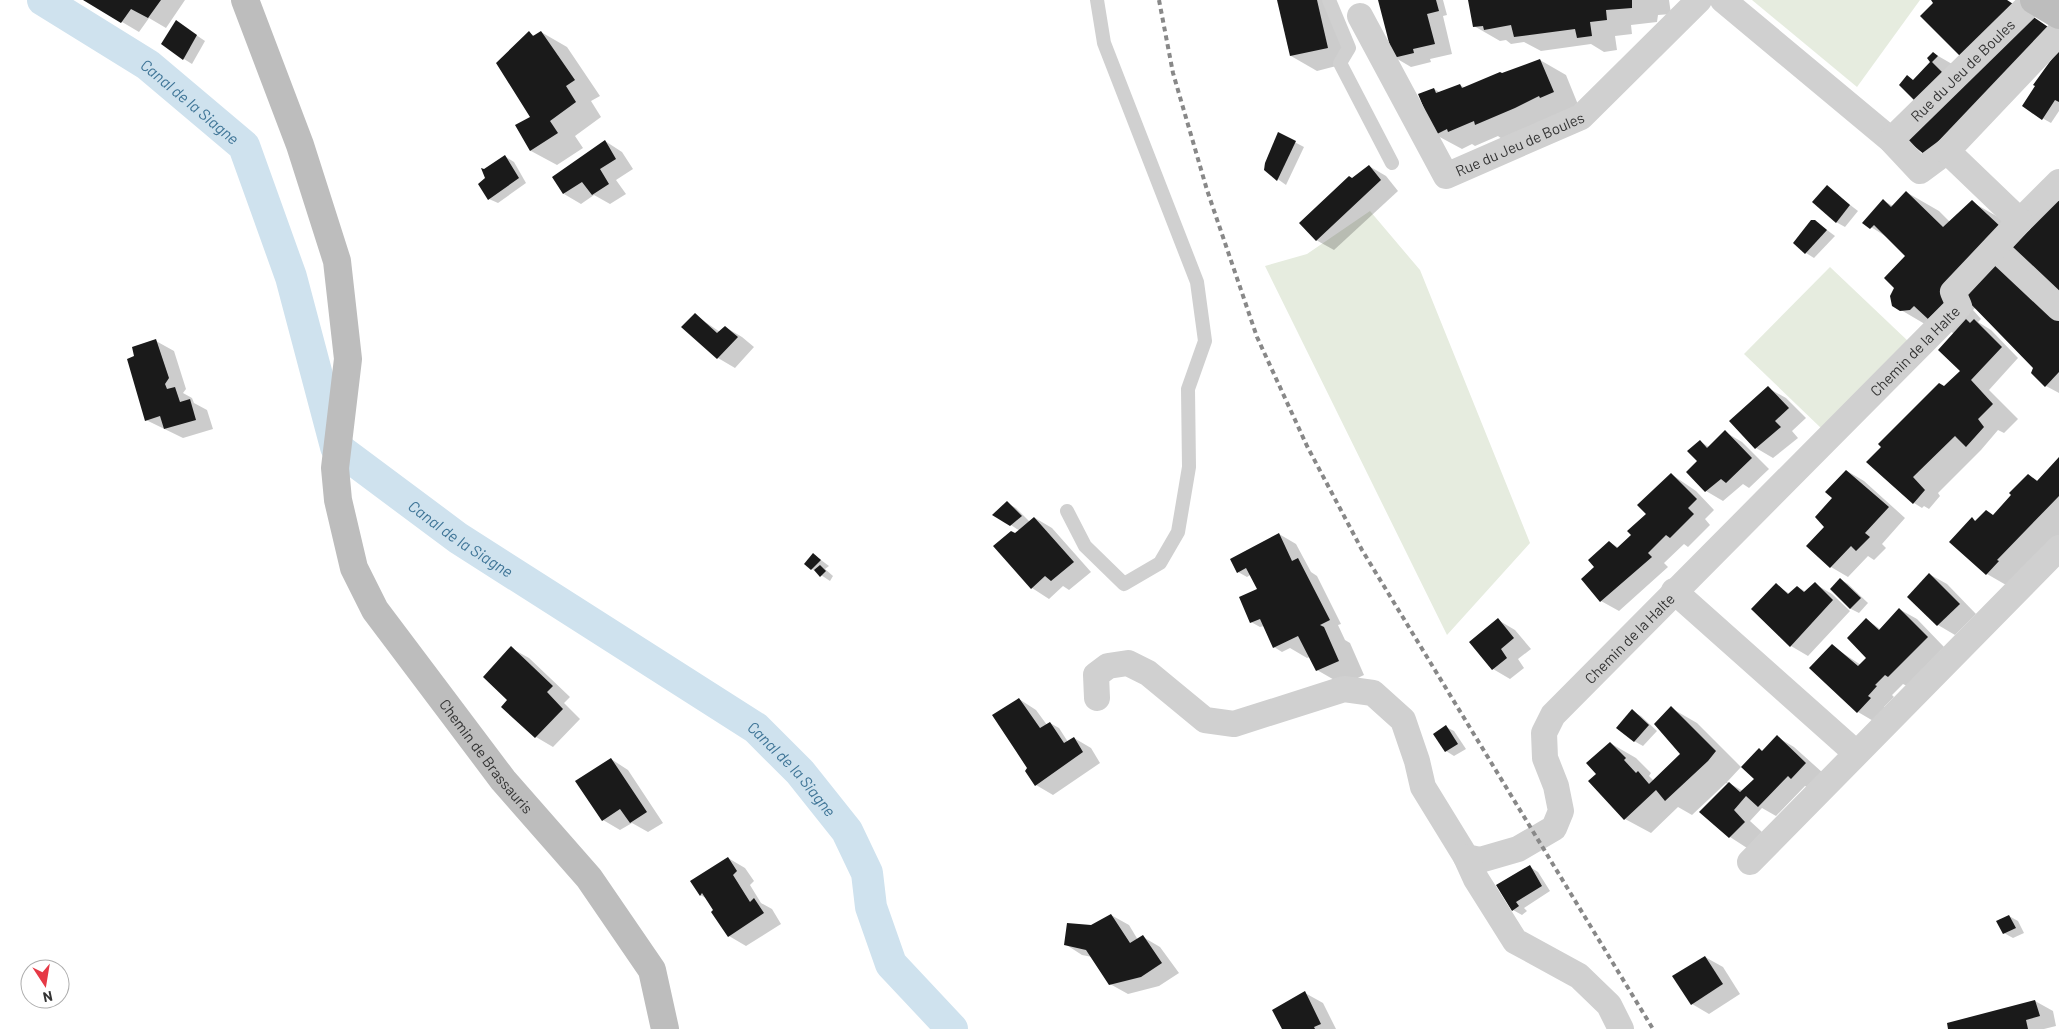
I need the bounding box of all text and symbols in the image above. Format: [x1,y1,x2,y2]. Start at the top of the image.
street label: Rue du Jeu de Boules [1907,15,2018,125]
water label: Canal de la Siagne [138,54,243,148]
street label: Rue du Jeu de Boules [1453,108,1587,180]
street label: Chemin de la Halte [1866,302,1963,400]
water label: Canal de la Siagne [405,495,517,580]
street label: Chemin de la Halte [1581,589,1678,687]
street label: Chemin de Brassauris [436,695,537,817]
water label: Canal de la Siagne [745,716,841,820]
north arrow [20,959,70,1009]
text: N [41,988,54,1006]

